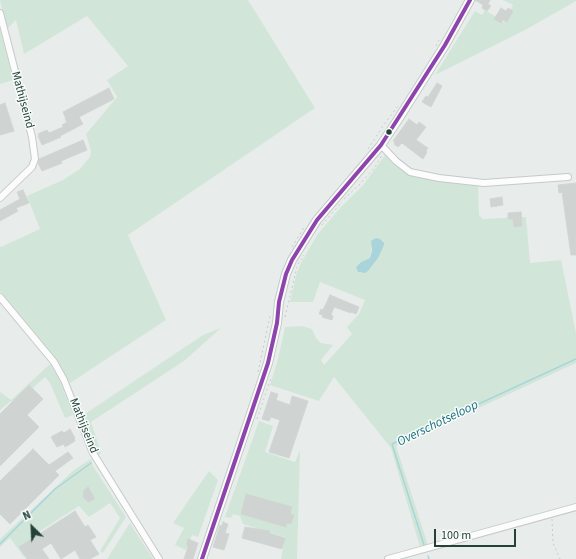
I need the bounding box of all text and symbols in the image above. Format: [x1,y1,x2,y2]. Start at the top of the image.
street label: Mathijseind [8,70,36,130]
unlabelled marker [384,127,394,137]
street label: Mathijseind [65,396,101,456]
water label: Overschotseloop [395,398,481,450]
north arrow [12,507,52,547]
text: N [21,507,33,524]
scale bar [436,521,518,547]
text: 100 m [441,527,471,544]

